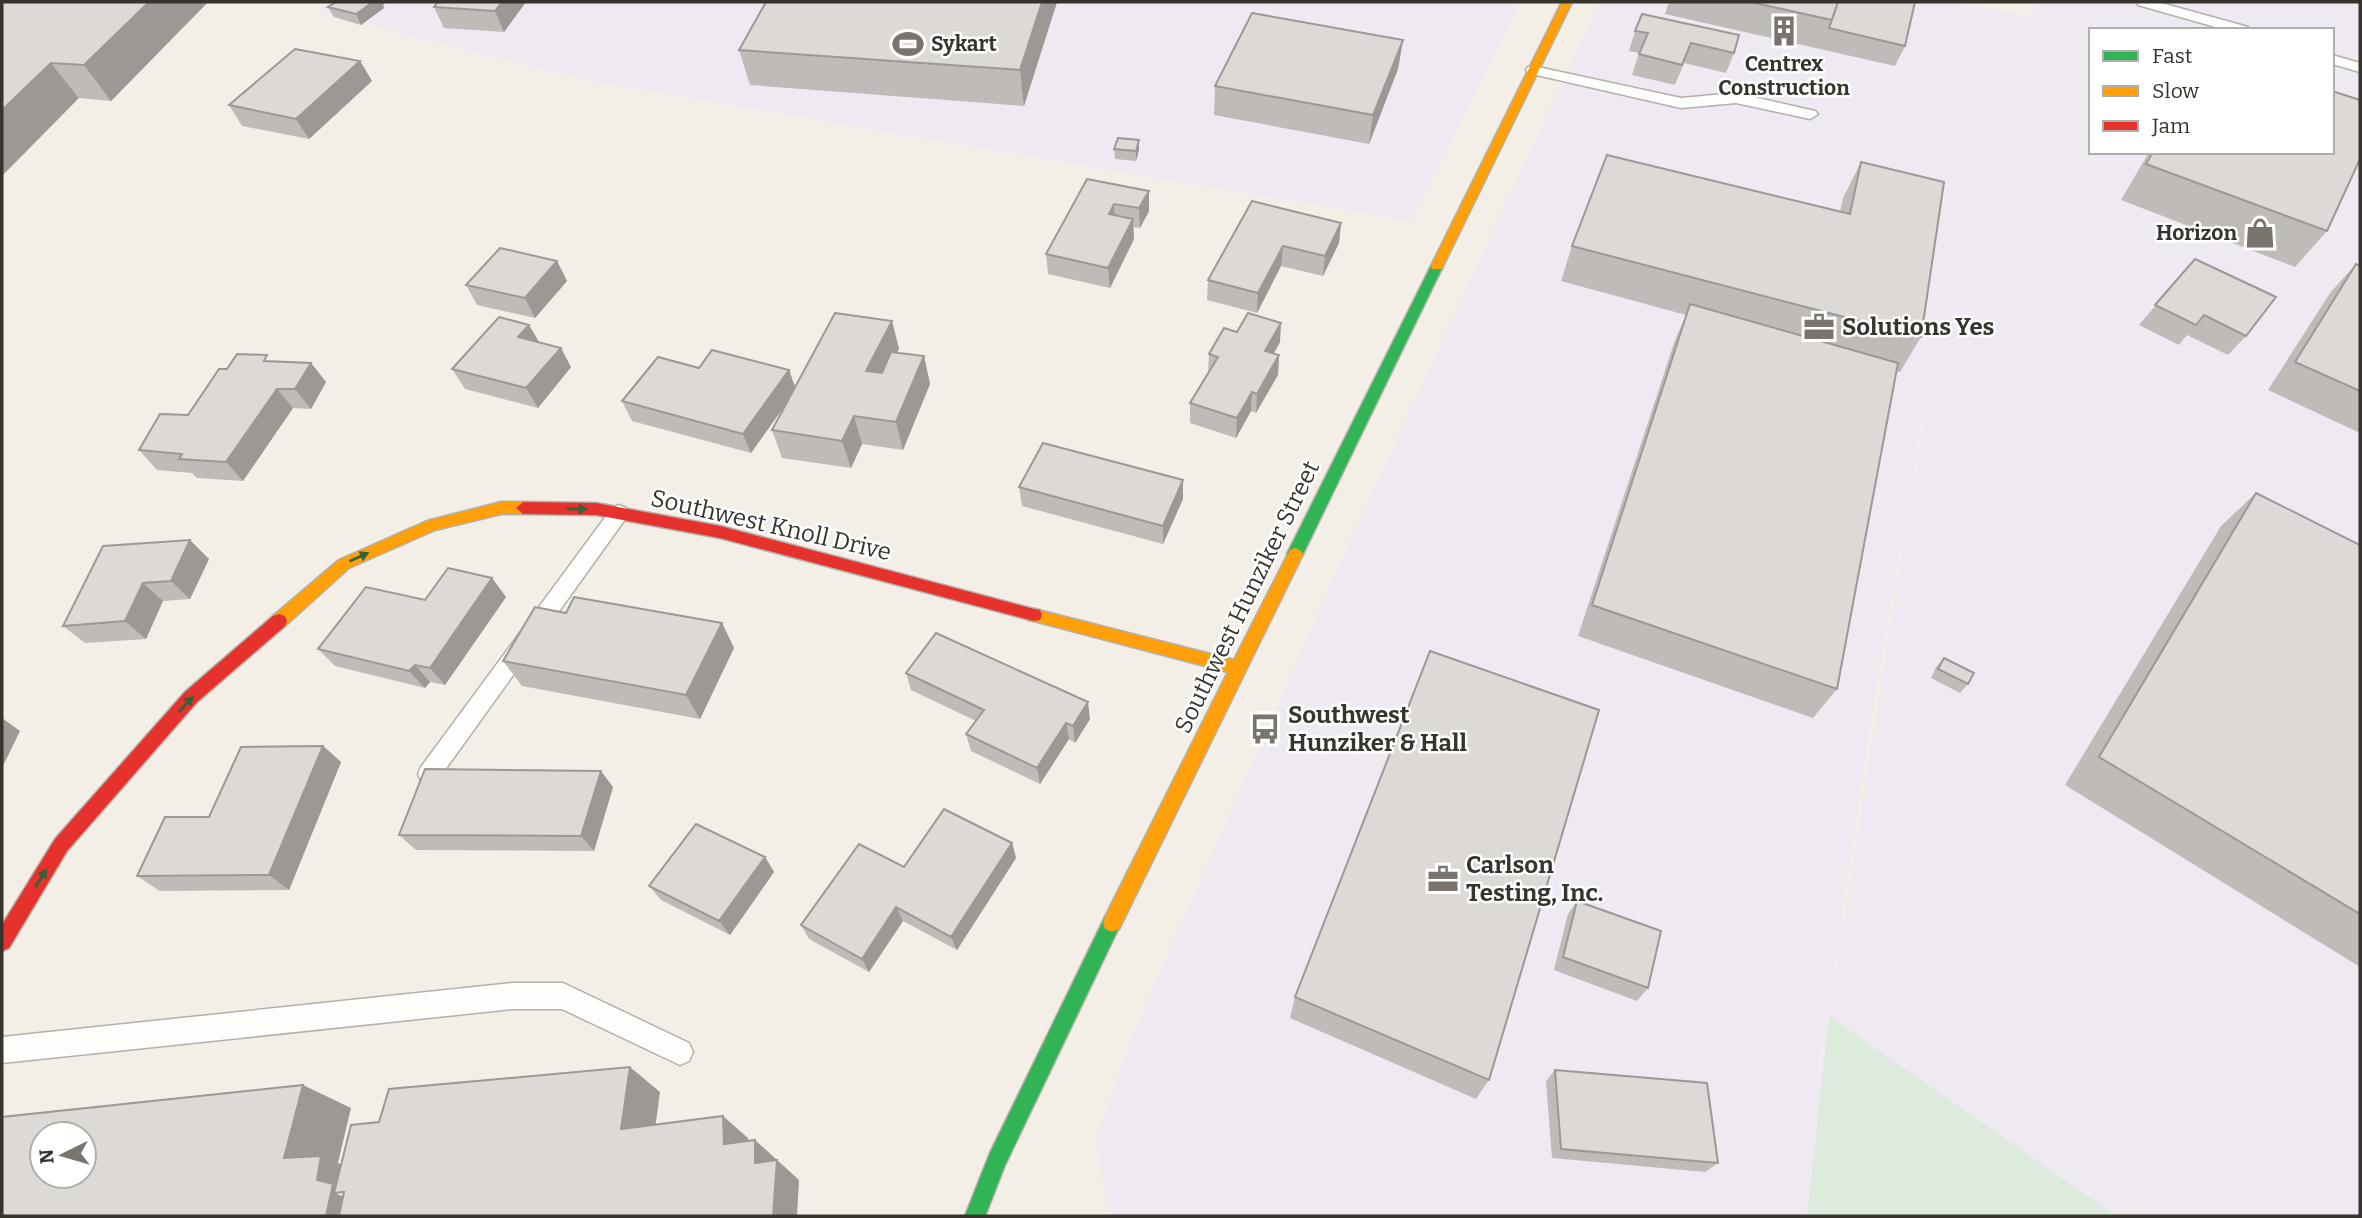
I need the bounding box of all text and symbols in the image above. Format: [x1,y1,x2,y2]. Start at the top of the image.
building icon: Centrex Construction [1767,14,1801,48]
sports icon: Sykart [891,27,925,61]
legend [2089,28,2334,154]
place label: Sykart [931,31,997,57]
text: Fast [2152,43,2193,69]
place label: Centrex Construction [1718,51,1850,101]
text: Slow [2152,78,2199,104]
text: Jam [2151,113,2190,139]
shop icon: Horizon [2243,216,2277,250]
place label: Horizon [2156,220,2237,246]
office icon: Solutions Yes [1802,310,1836,344]
place label: Solutions Yes [1842,313,1995,341]
street label: Southwest Hunziker Street [1169,456,1325,738]
street label: Southwest Knoll Drive [648,484,894,566]
one-way arrow [567,503,589,515]
one-way arrow [349,551,369,563]
one-way arrow [177,695,193,712]
place label: Southwest Hunziker & Hall [1288,701,1467,757]
bus stop icon: Southwest Hunziker & Hall [1248,712,1282,746]
place label: Carlson Testing, Inc. [1466,851,1603,907]
office icon: Carlson Testing, Inc. [1426,862,1460,896]
one-way arrow [34,869,47,888]
north arrow [28,1120,98,1190]
text: N [34,1148,59,1165]

